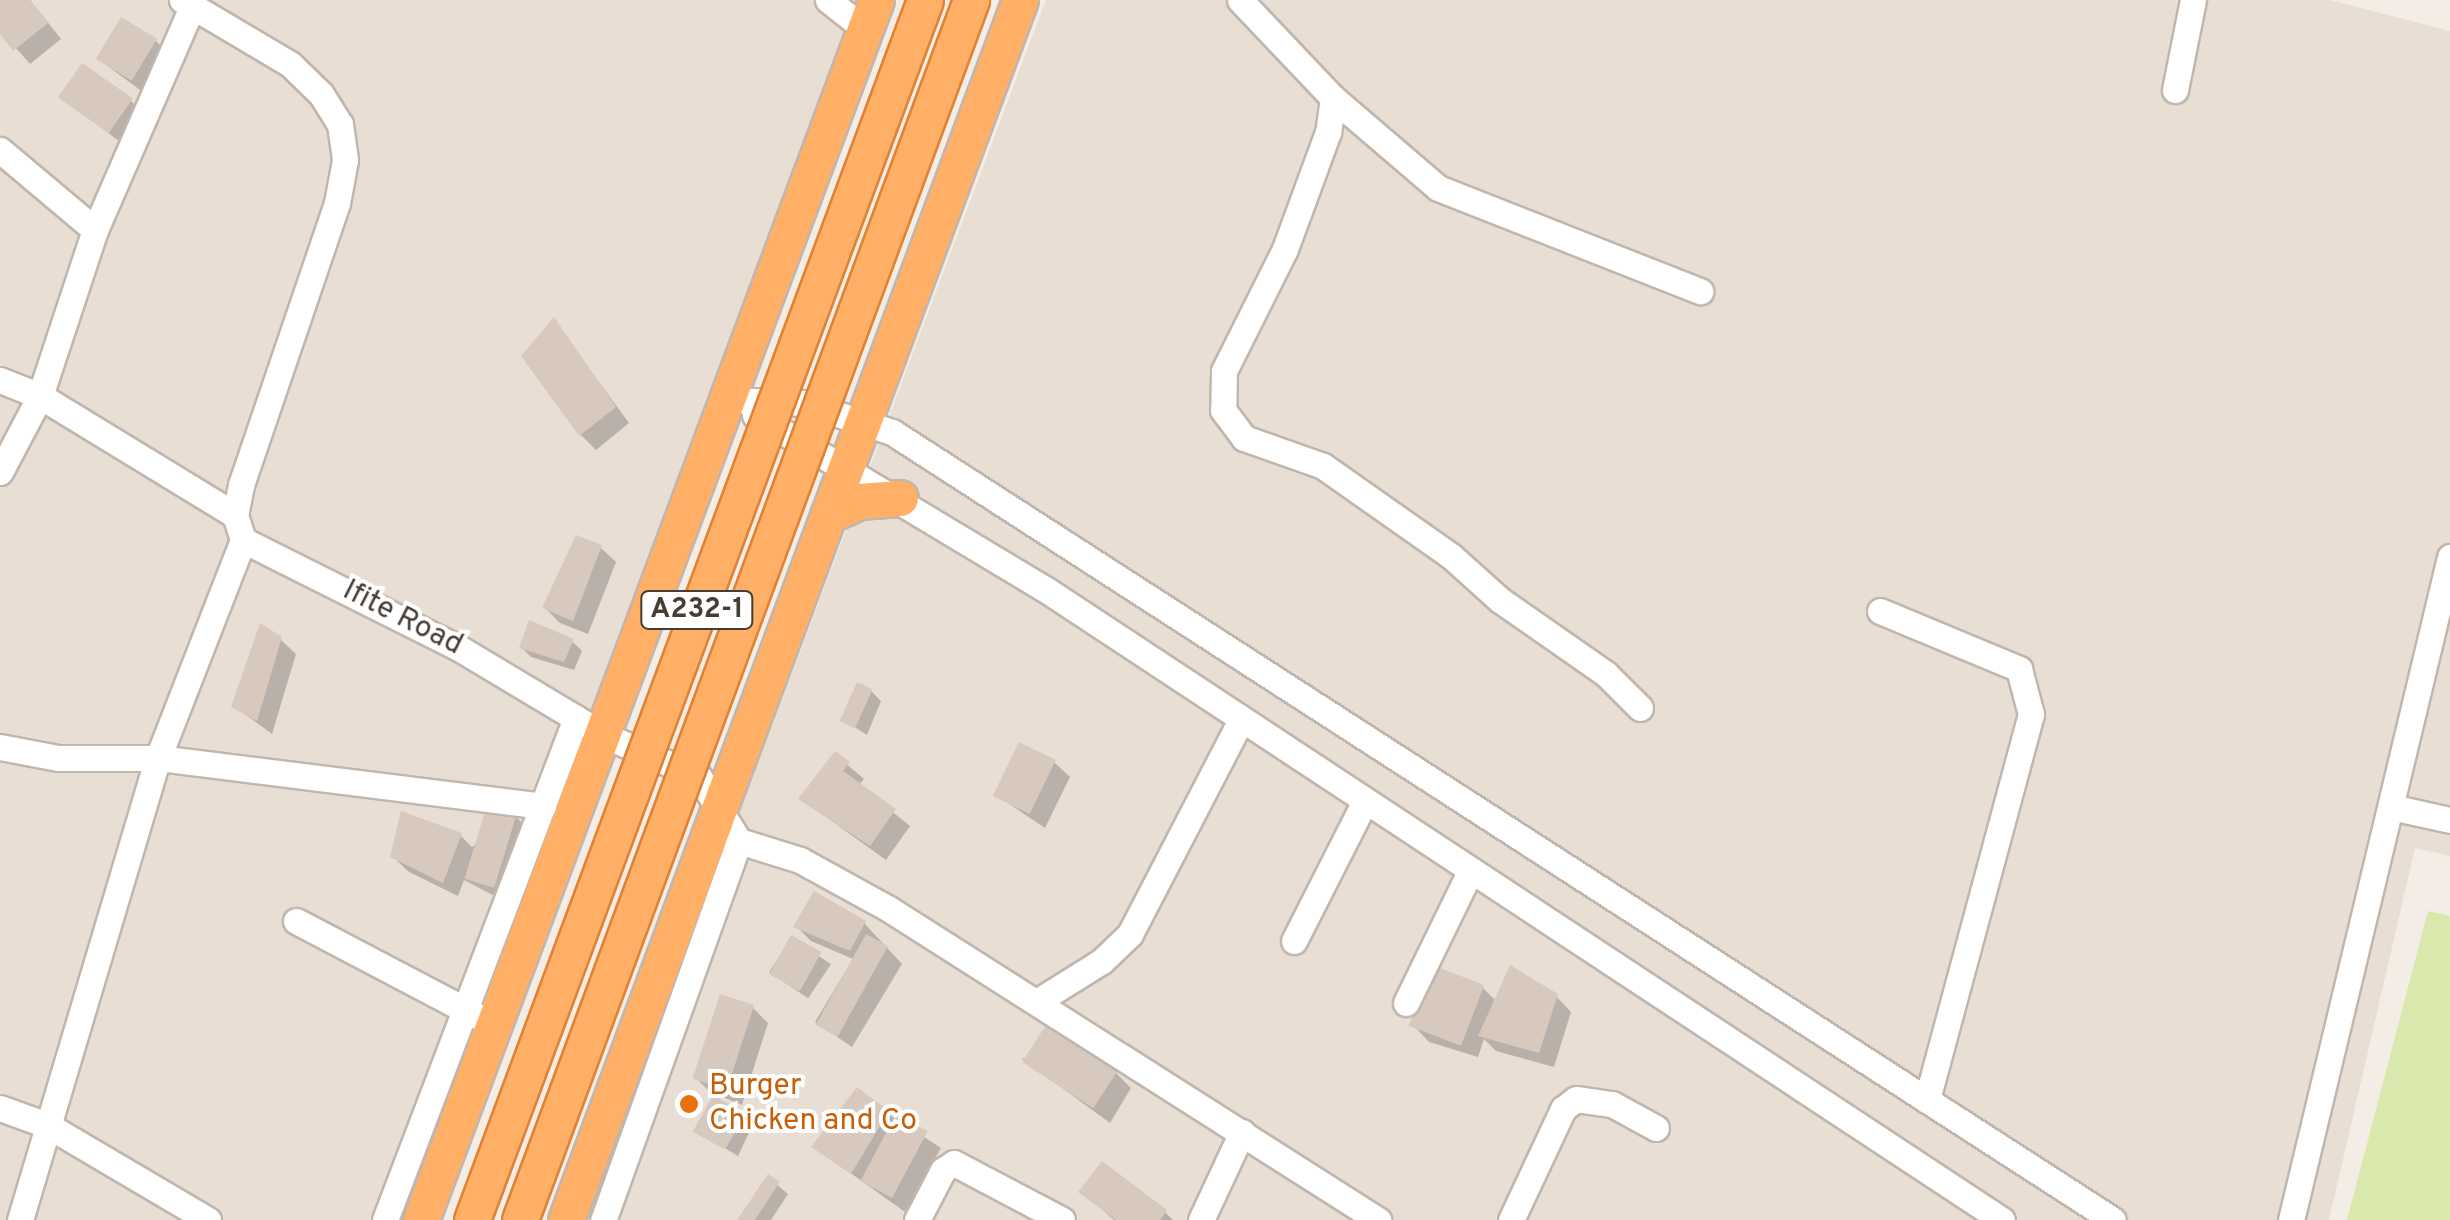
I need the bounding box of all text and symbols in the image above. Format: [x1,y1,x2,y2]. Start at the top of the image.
street label: Ifite Road [336,574,468,664]
road number: A232-1 [640,587,754,633]
place label: Burger Chicken and Co [709,1069,917,1140]
marker: Burger Chicken and Co [678,1093,700,1115]

